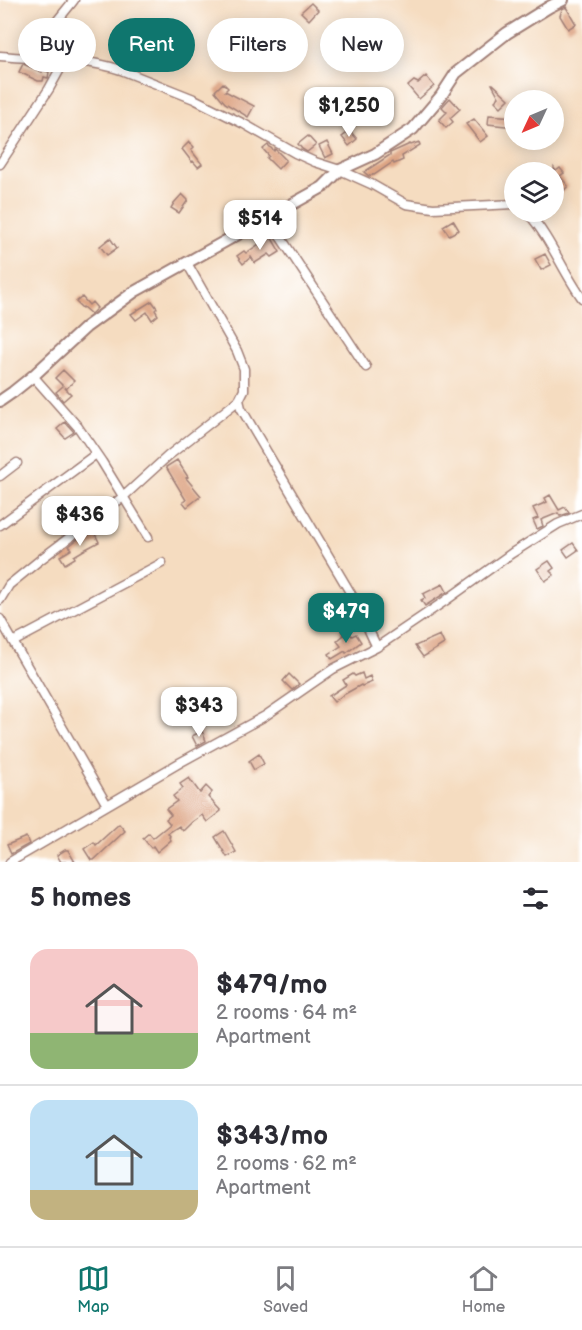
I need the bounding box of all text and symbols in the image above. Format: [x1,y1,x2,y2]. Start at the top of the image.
chip: Buy [18,18,96,72]
chip: Rent [108,18,195,72]
chip: Filters [207,18,308,72]
chip: New [320,18,404,72]
pin: $1,250 [300,87,398,138]
north arrow [504,90,564,150]
map controls [504,90,564,222]
text: $1,250 [318,94,380,118]
button: layers [504,162,564,222]
pin: $514 [224,200,296,251]
text: $514 [238,207,282,231]
pin: $436 [44,496,116,547]
text: $436 [56,503,104,527]
pin: $479 [310,593,382,644]
text: $479 [322,600,370,624]
pin: $343 [163,687,235,738]
text: $343 [175,694,223,718]
icon: filters [519,882,552,915]
text: 5 homes [30,883,131,914]
text: $479/mo [216,970,327,1001]
icon: home [78,973,150,1045]
text: 2 rooms · 64 m² [216,1001,357,1025]
text: Apartment [216,1025,311,1049]
text: $343/mo [216,1121,328,1152]
icon: home [78,1124,150,1196]
text: 2 rooms · 62 m² [216,1152,357,1176]
text: Apartment [216,1176,311,1200]
tab: Map [77,1262,110,1317]
tab: Saved [263,1262,308,1317]
tab: Home [462,1262,505,1317]

